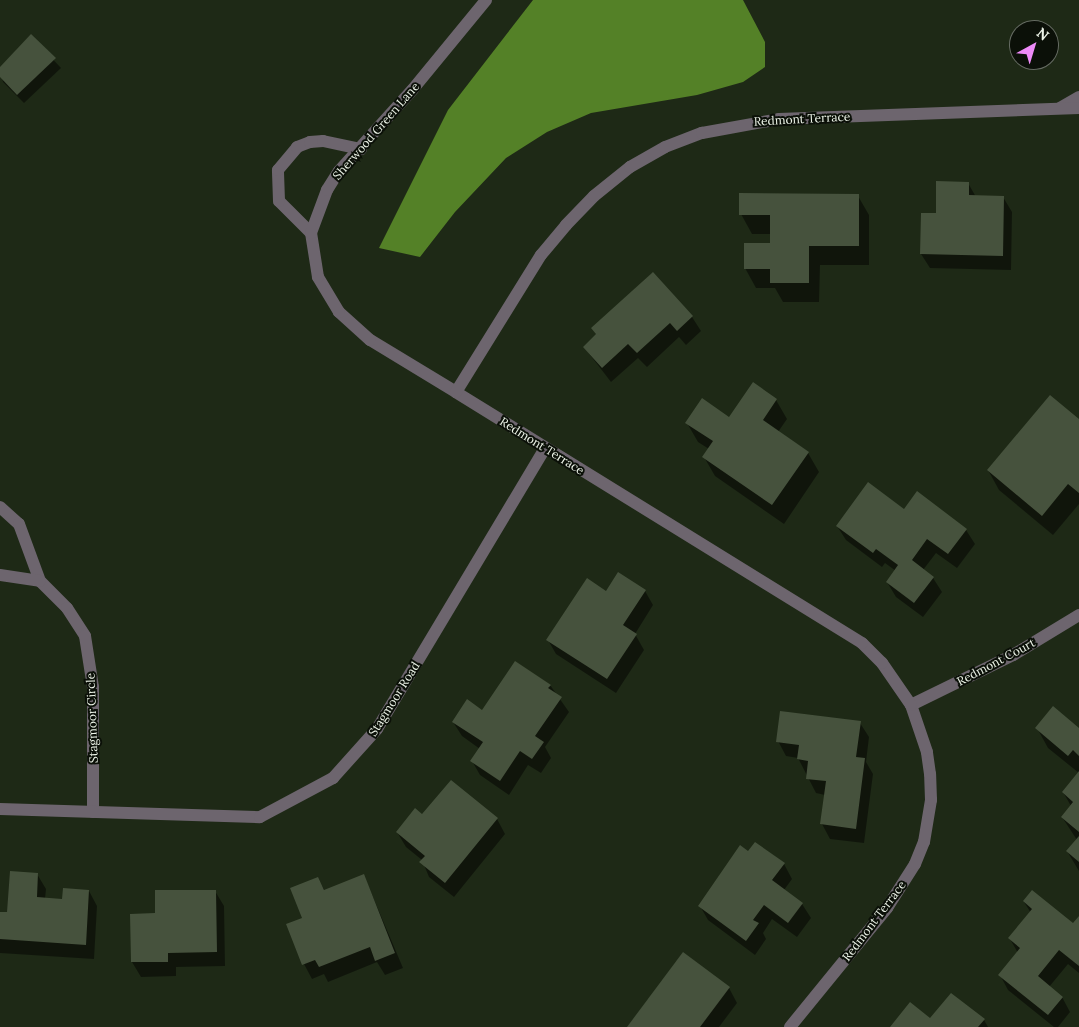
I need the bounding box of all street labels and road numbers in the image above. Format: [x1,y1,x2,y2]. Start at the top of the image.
street label: Sherwood Green Lane [330,79,422,183]
street label: Redmont Terrace [753,109,851,129]
street label: Redmont Terrace [497,414,587,478]
street label: Redmont Court [955,635,1037,689]
street label: Stagmoor Road [365,659,423,739]
street label: Stagmoor Circle [83,673,101,763]
street label: Redmont Terrace [839,878,909,964]

